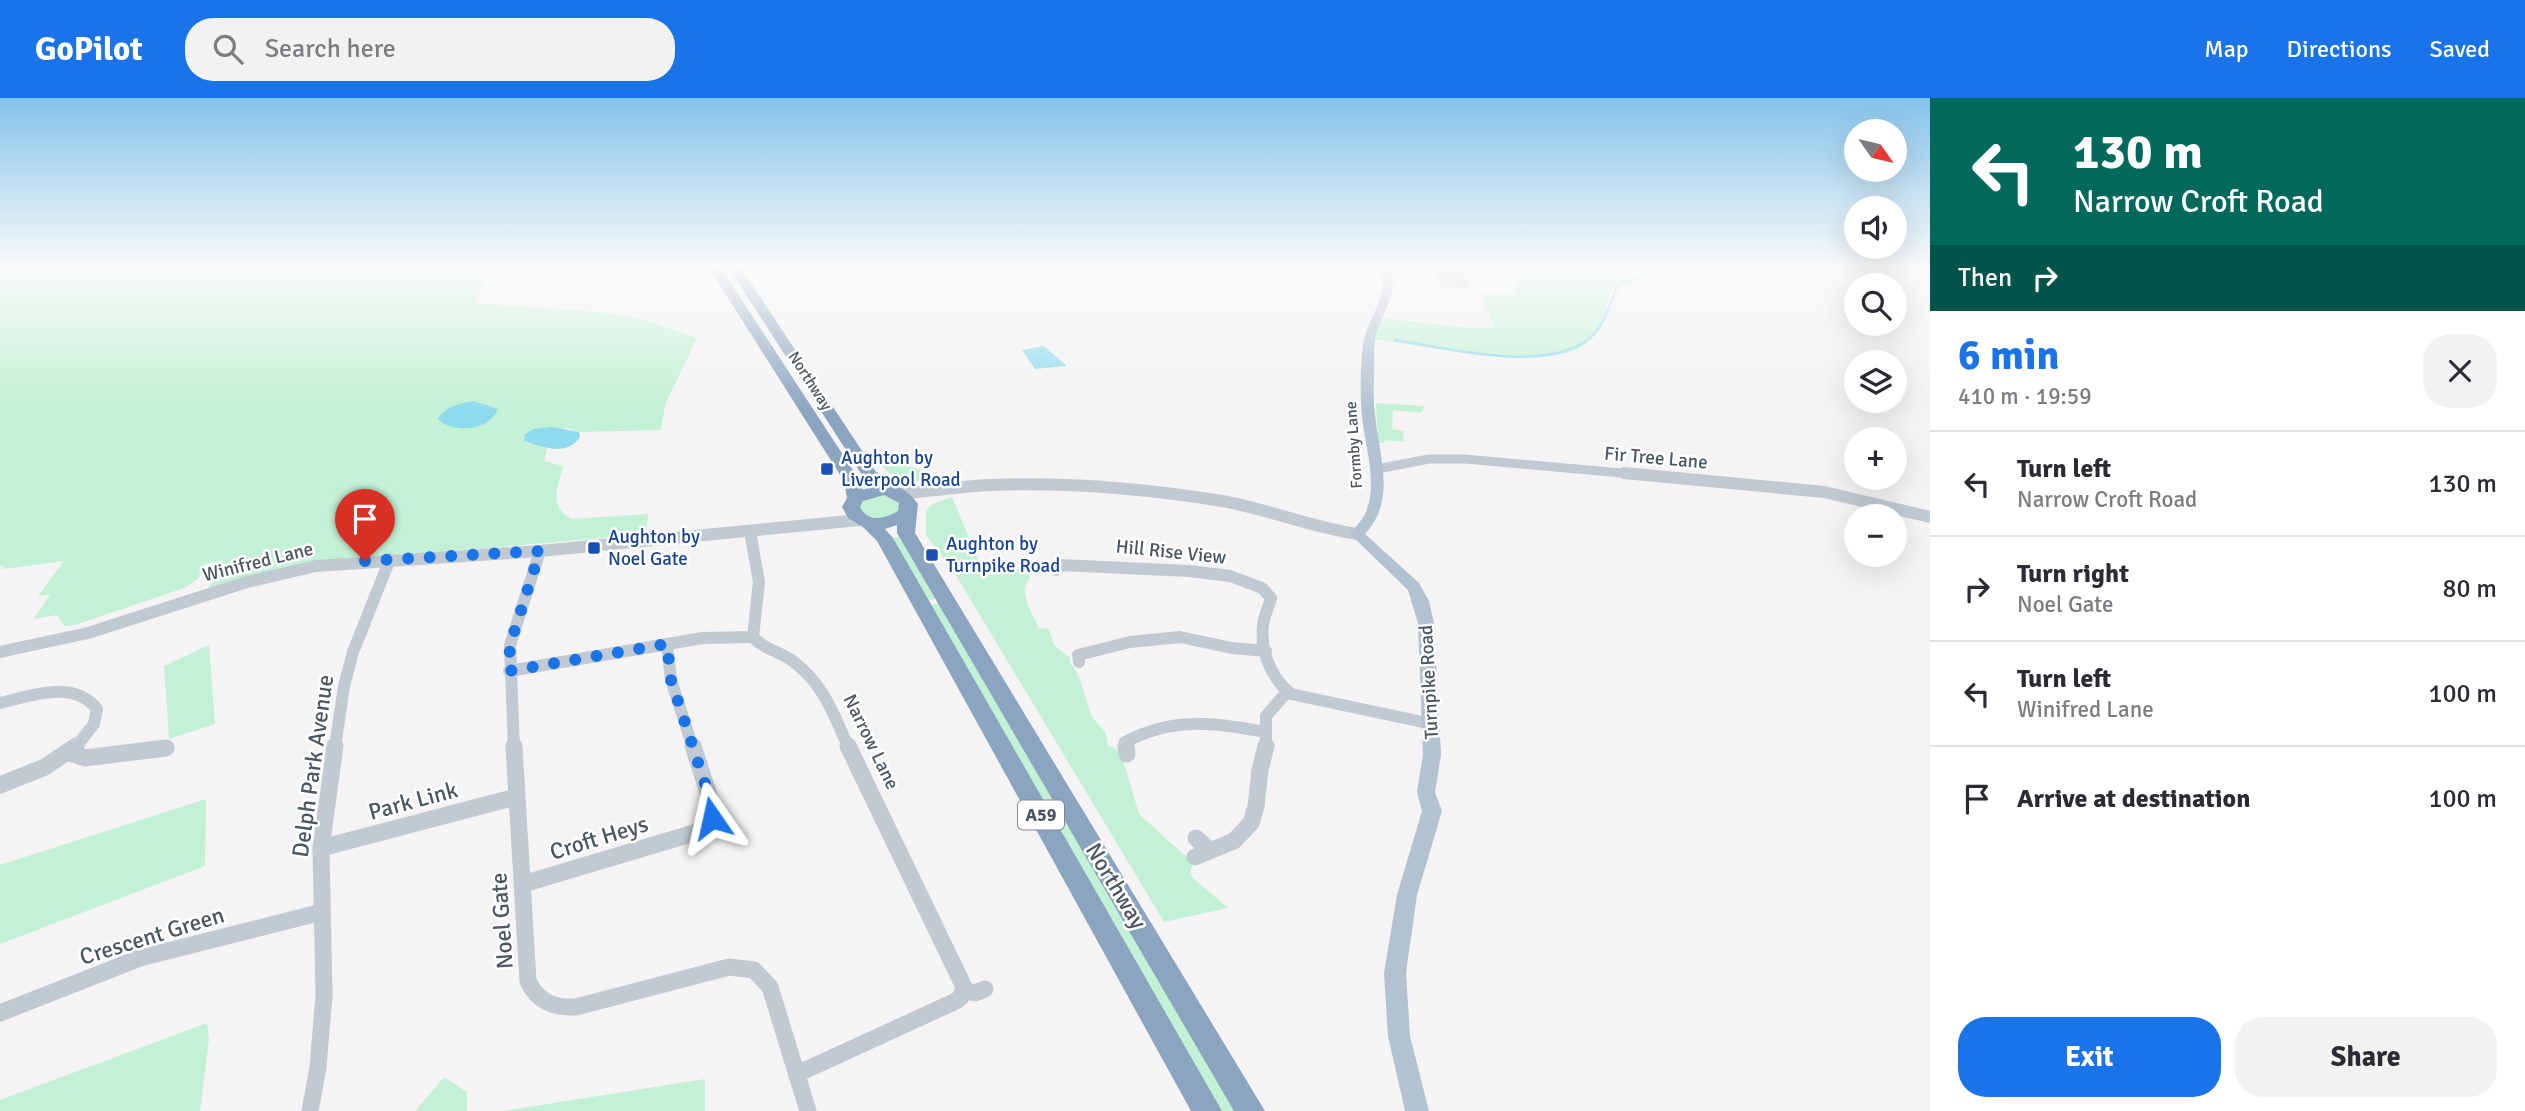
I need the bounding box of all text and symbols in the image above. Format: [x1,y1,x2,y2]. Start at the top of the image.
search box [185,18,675,81]
text: GoPilot [35,29,143,70]
icon: search [209,30,247,68]
text: Search here [265,33,396,65]
text: Map [2204,34,2249,64]
text: Directions [2287,34,2392,64]
text: Saved [2430,34,2490,64]
north arrow [1844,119,1908,182]
map controls [1844,119,1907,567]
text: 130 m [2073,122,2203,182]
icon: left [1958,126,2049,217]
text: Narrow Croft Road [2073,182,2324,221]
button: sound [1844,196,1907,259]
icon: right [2026,259,2064,297]
text: Then [1958,262,2012,294]
button: search [1844,273,1907,336]
text: 6 min [1958,330,2059,381]
button: close [2423,334,2497,408]
street label: Northway [784,348,837,415]
button: layers [1844,350,1907,413]
text: 410 m · 19:59 [1958,382,2092,411]
street label: Formby Lane [1341,401,1367,489]
button: + [1844,427,1907,490]
street label: Fir Tree Lane [1603,442,1709,474]
place label: Aughton by Liverpool Road [841,446,961,492]
text: Turn left [2017,453,2111,485]
marker: Aughton by Liverpool Road [819,461,835,477]
icon: left [1958,465,1996,503]
text: 130 m [2428,468,2497,500]
text: Narrow Croft Road [2017,485,2197,514]
pin [335,489,395,561]
icon: arrive [346,500,384,538]
button: − [1844,504,1907,567]
place label: Aughton by Noel Gate [608,525,700,571]
place label: Aughton by Turnpike Road [946,532,1060,578]
street label: Hill Rise View [1115,534,1228,570]
street label: Winifred Lane [200,537,316,587]
marker: Aughton by Noel Gate [586,540,602,556]
marker: Aughton by Turnpike Road [924,547,940,563]
text: Turn right [2017,558,2129,590]
icon: right [1958,570,1996,608]
text: 80 m [2442,573,2497,605]
text: Noel Gate [2017,590,2113,619]
street label: Turnpike Road [1414,624,1444,740]
text: Turn left [2017,663,2111,695]
street label: Delph Park Avenue [286,673,340,859]
icon: left [1958,675,1996,713]
text: 100 m [2428,678,2497,710]
street label: Narrow Lane [838,690,904,794]
text: Winifred Lane [2017,695,2154,724]
street label: Park Link [365,775,461,827]
icon: arrive [1958,780,1996,818]
position arrow [675,781,749,855]
text: Arrive at destination [2017,783,2250,815]
text: 100 m [2428,783,2497,815]
road number: A59 [1018,800,1064,830]
street label: Croft Heys [546,809,652,867]
street label: Northway [1079,838,1153,935]
street label: Noel Gate [484,872,520,970]
street label: Crescent Green [76,900,228,972]
button: Exit [1958,1017,2221,1097]
button: Share [2235,1017,2497,1097]

